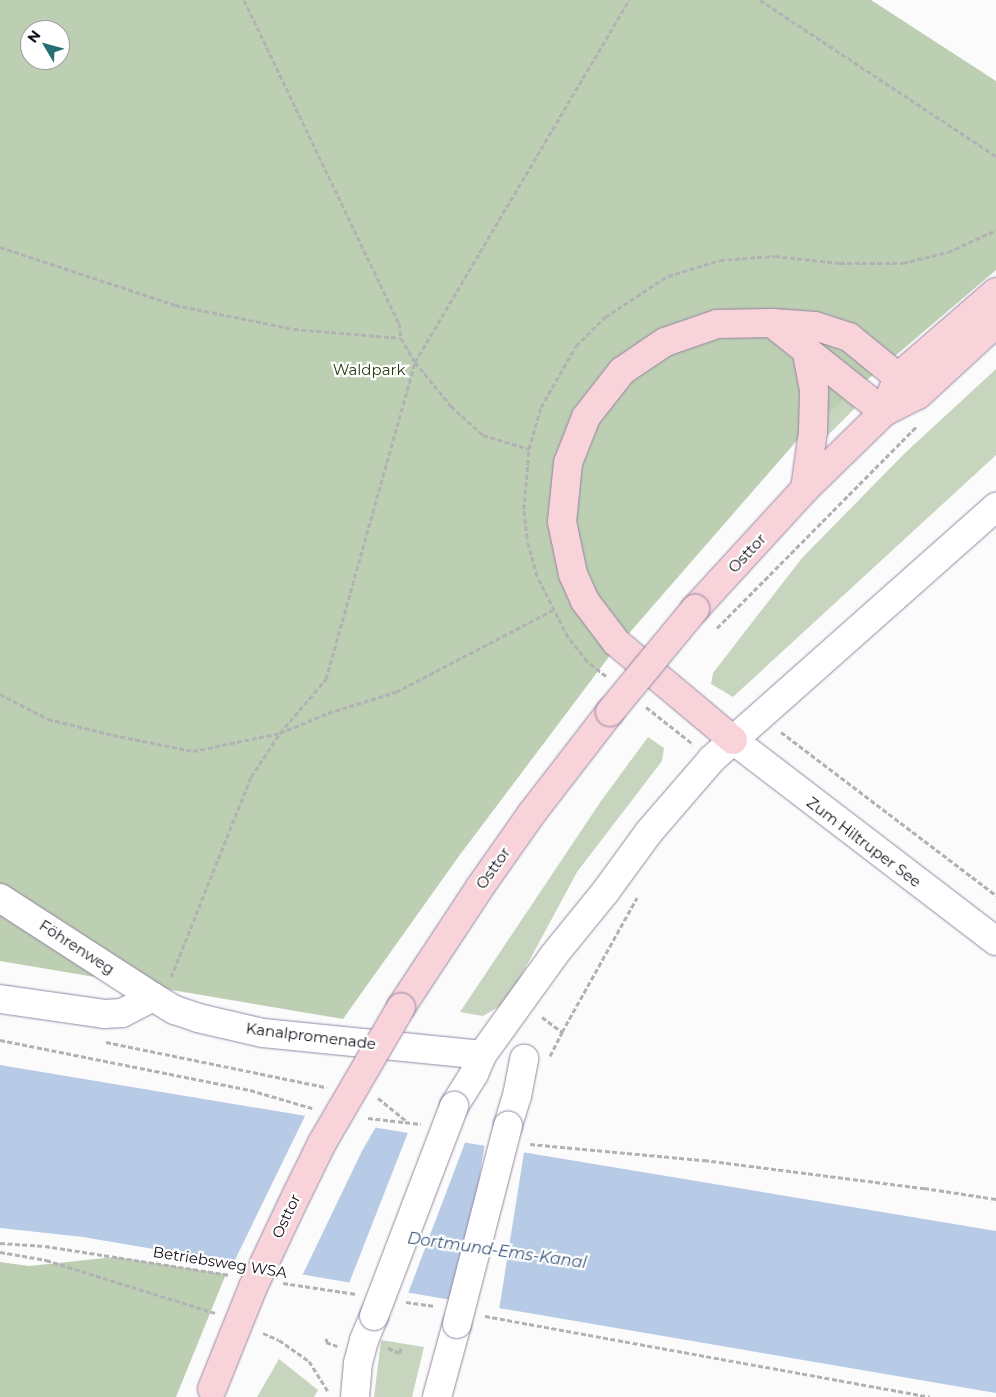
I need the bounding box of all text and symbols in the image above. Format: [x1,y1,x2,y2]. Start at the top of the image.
north arrow [20,20,70,70]
text: N [23,27,44,47]
park label: Waldpark [333,361,405,379]
street label: Osttor [724,530,770,576]
street label: Zum Hiltruper See [803,793,925,891]
street label: Osttor [472,844,514,892]
street label: Föhrenweg [36,916,118,978]
street label: Kanalpromenade [245,1019,377,1053]
street label: Osttor [268,1191,304,1241]
water label: Dortmund-Ems-Kanal [406,1229,588,1273]
street label: Betriebsweg WSA [152,1243,288,1281]

